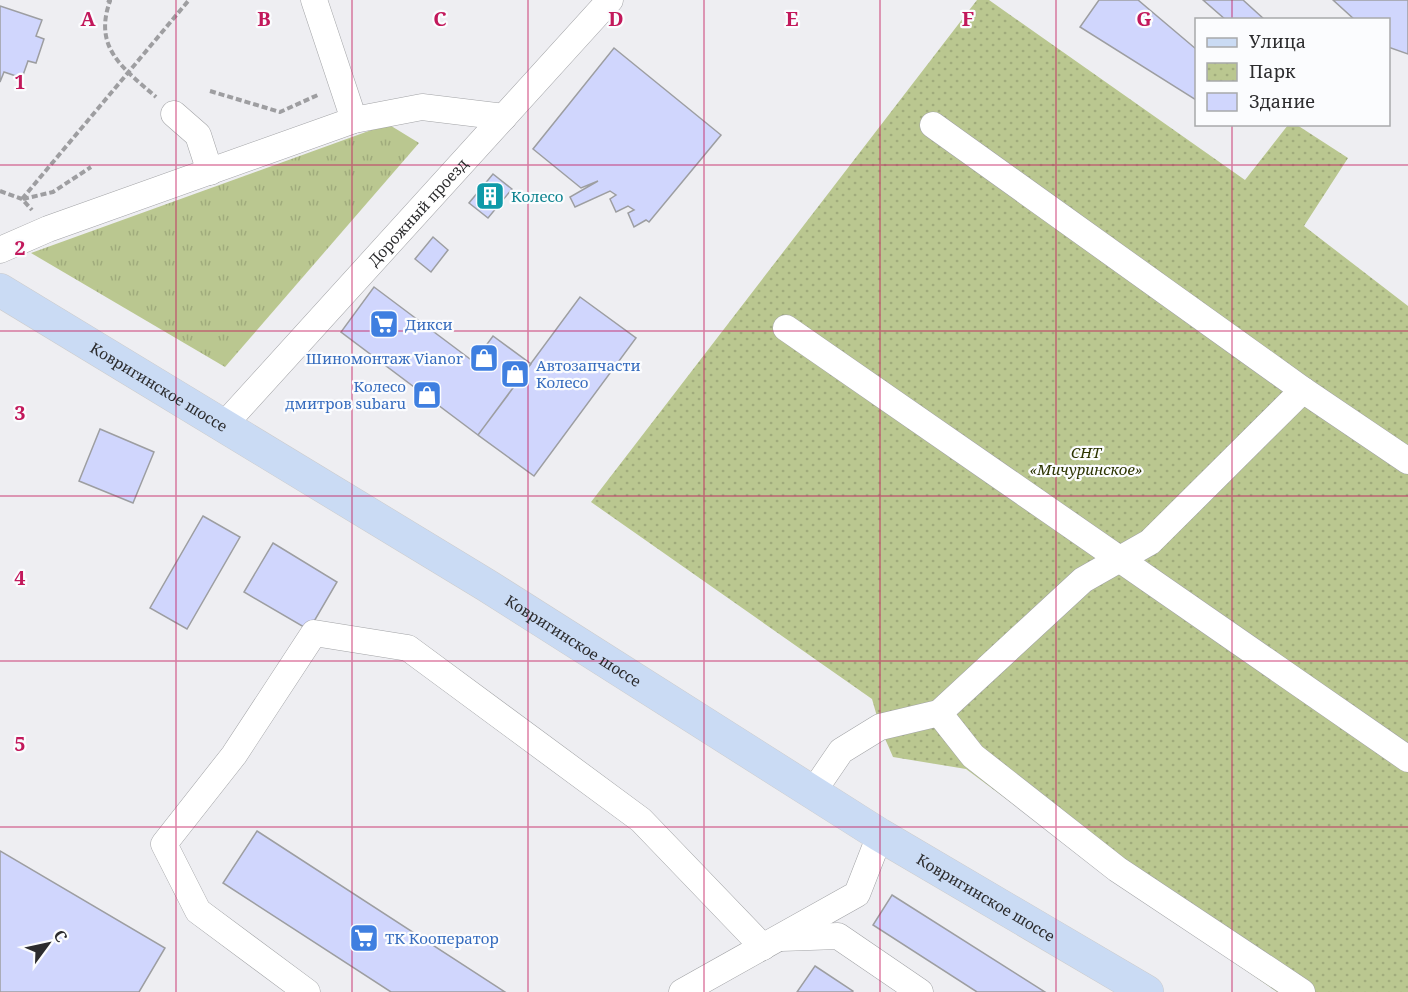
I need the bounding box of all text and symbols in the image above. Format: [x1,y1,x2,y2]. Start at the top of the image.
text: A [80,5,96,32]
text: B [257,5,271,32]
text: C [433,5,447,32]
text: D [608,5,624,32]
text: E [785,5,799,32]
text: F [962,5,974,32]
text: G [1136,5,1152,32]
legend [1195,18,1390,126]
text: Улица [1249,29,1306,53]
text: Парк [1249,59,1296,83]
text: 1 [14,68,26,95]
text: Здание [1249,89,1315,113]
street label: Дорожный проезд [363,154,472,270]
building icon: Колесо [474,180,506,212]
place label: Колесо [511,186,564,206]
text: 2 [14,234,26,261]
supermarket icon: Дикси [368,308,400,340]
place label: Дикси [405,314,453,334]
street label: Ковригинское шоссе [87,337,231,436]
shop icon: Шиномонтаж Vianor [468,342,500,374]
place label: Шиномонтаж Vianor [306,348,463,368]
place label: Автозапчасти Колесо [536,355,641,392]
shop icon: Автозапчасти Колесо [499,358,531,390]
place label: Колесо дмитров subaru [285,376,406,413]
shop icon: Колесо дмитров subaru [411,379,443,411]
text: 3 [14,399,26,426]
park label: СНТ «Мичуринское» [1029,442,1143,479]
text: 4 [14,564,26,591]
street label: Ковригинское шоссе [502,590,645,691]
text: 5 [14,730,26,757]
street label: Ковригинское шоссе [913,849,1059,946]
north arrow [18,914,78,974]
supermarket icon: ТК Кооператор [348,922,380,954]
text: С [48,925,73,946]
place label: ТК Кооператор [385,928,499,948]

